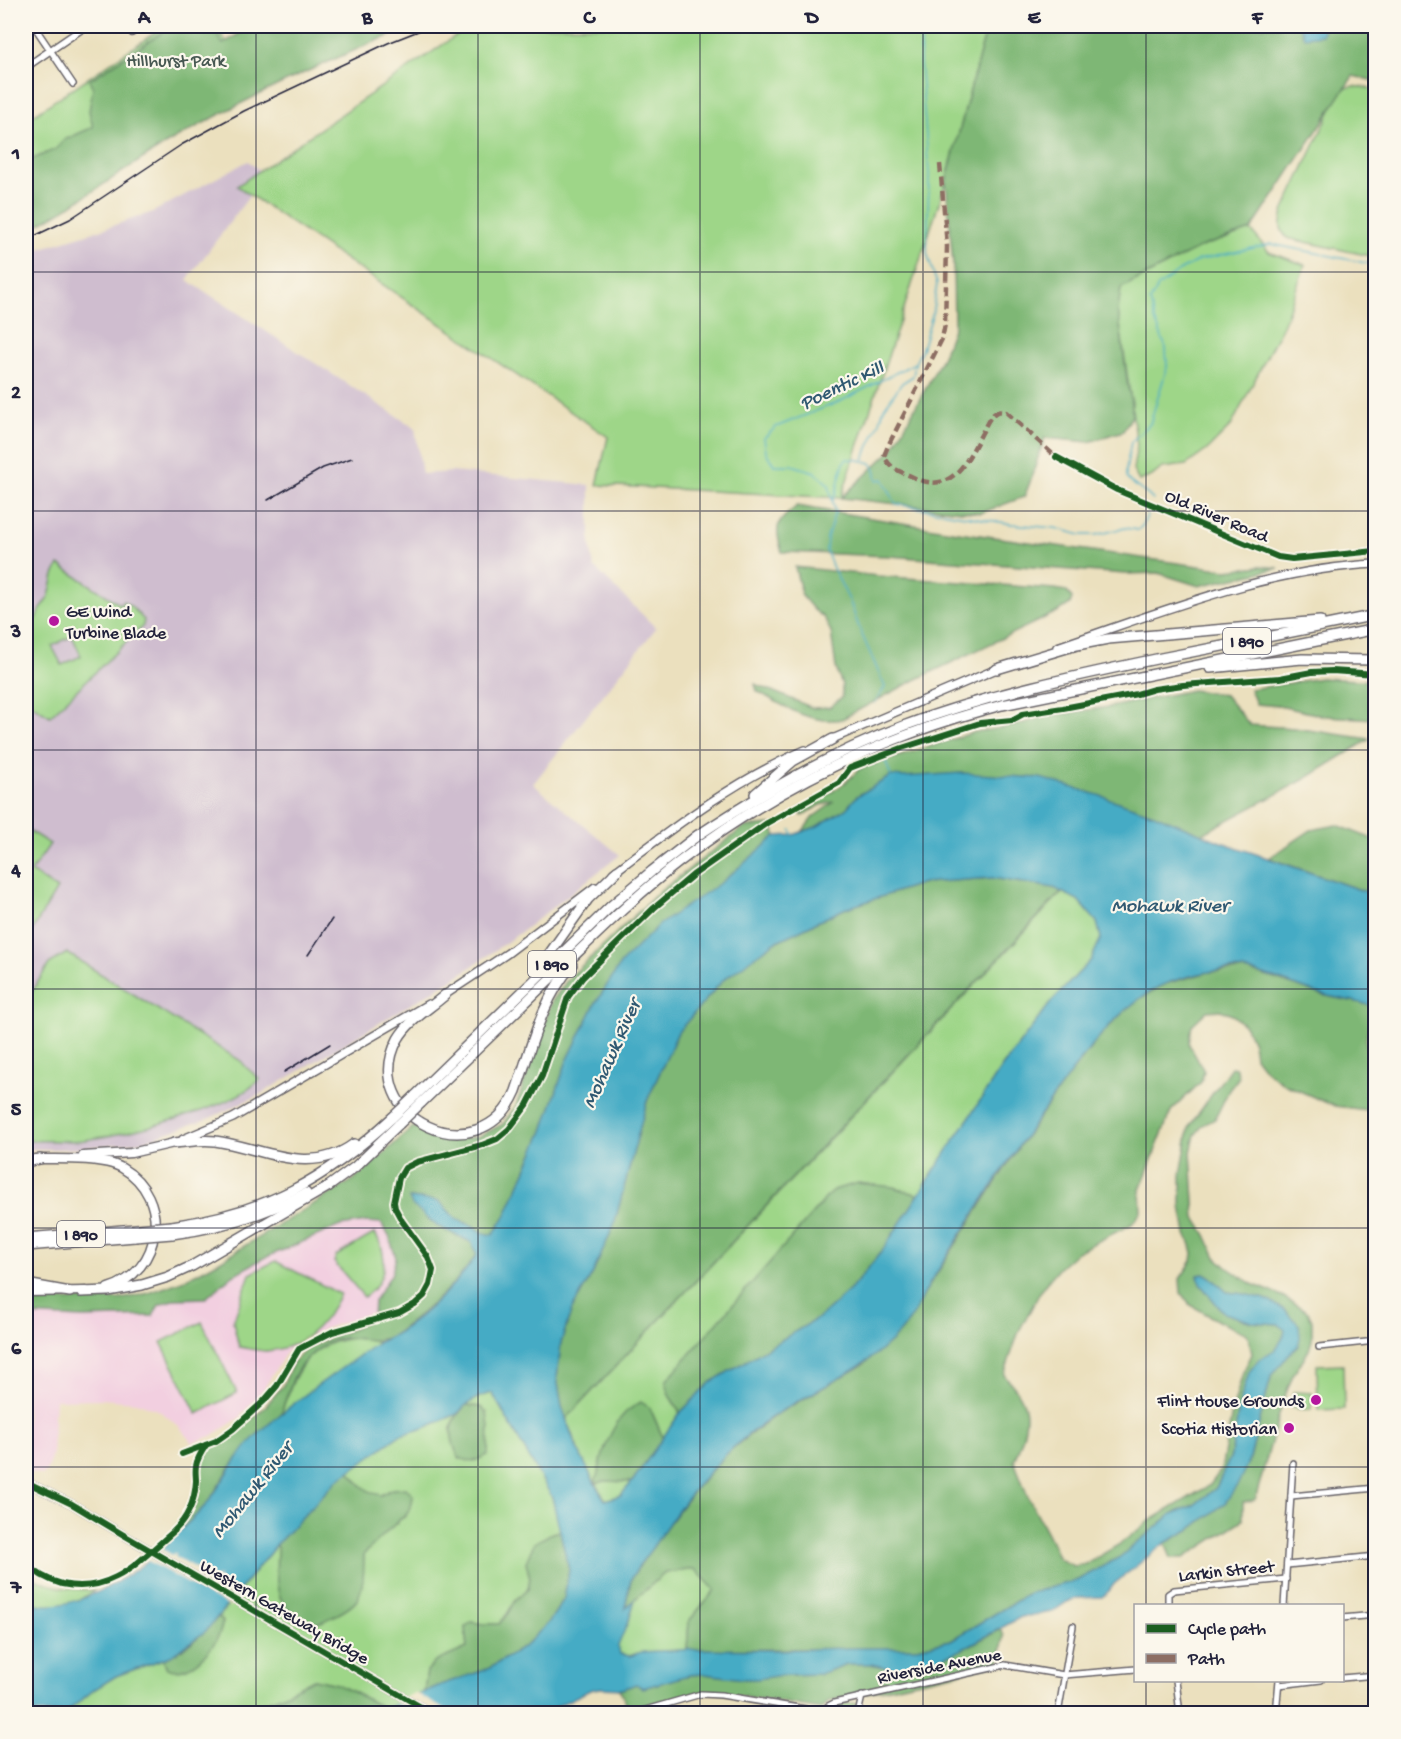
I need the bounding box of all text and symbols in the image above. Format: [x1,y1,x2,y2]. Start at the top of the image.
text: A [137,8,152,31]
text: B [361,8,373,31]
text: C [583,8,597,31]
text: D [803,8,819,31]
text: E [1028,8,1042,31]
text: F [1251,8,1264,31]
park label: Hillhurst Park [126,52,228,73]
text: 1 [11,144,20,167]
water label: Poentic Kill [797,357,889,416]
text: 2 [11,383,21,406]
street label: Old River Road [1161,486,1272,549]
place label: GE Wind Turbine Blade [65,603,167,645]
marker: GE Wind Turbine Blade [47,614,61,628]
text: 3 [10,622,21,645]
road number: I 890 [1223,628,1271,654]
text: 4 [10,861,21,884]
water label: Mohawk River [1112,896,1232,919]
road number: I 890 [528,951,576,977]
water label: Mohawk River [579,993,649,1112]
text: 5 [11,1100,22,1123]
road number: I 890 [57,1221,105,1247]
text: 6 [11,1339,22,1362]
place label: Flint House Grounds [1156,1392,1305,1413]
marker: Flint House Grounds [1309,1393,1323,1407]
place label: Scotia Historian [1161,1420,1277,1441]
marker: Scotia Historian [1282,1421,1296,1435]
water label: Mohawk River [208,1436,302,1544]
street label: Western Gateway Bridge [196,1556,373,1671]
street label: Larkin Street [1178,1557,1277,1588]
text: 7 [10,1578,23,1601]
legend [1134,1604,1344,1682]
text: Cycle path [1188,1620,1266,1641]
street label: Riverside Avenue [876,1645,1004,1690]
text: Path [1187,1650,1225,1671]

